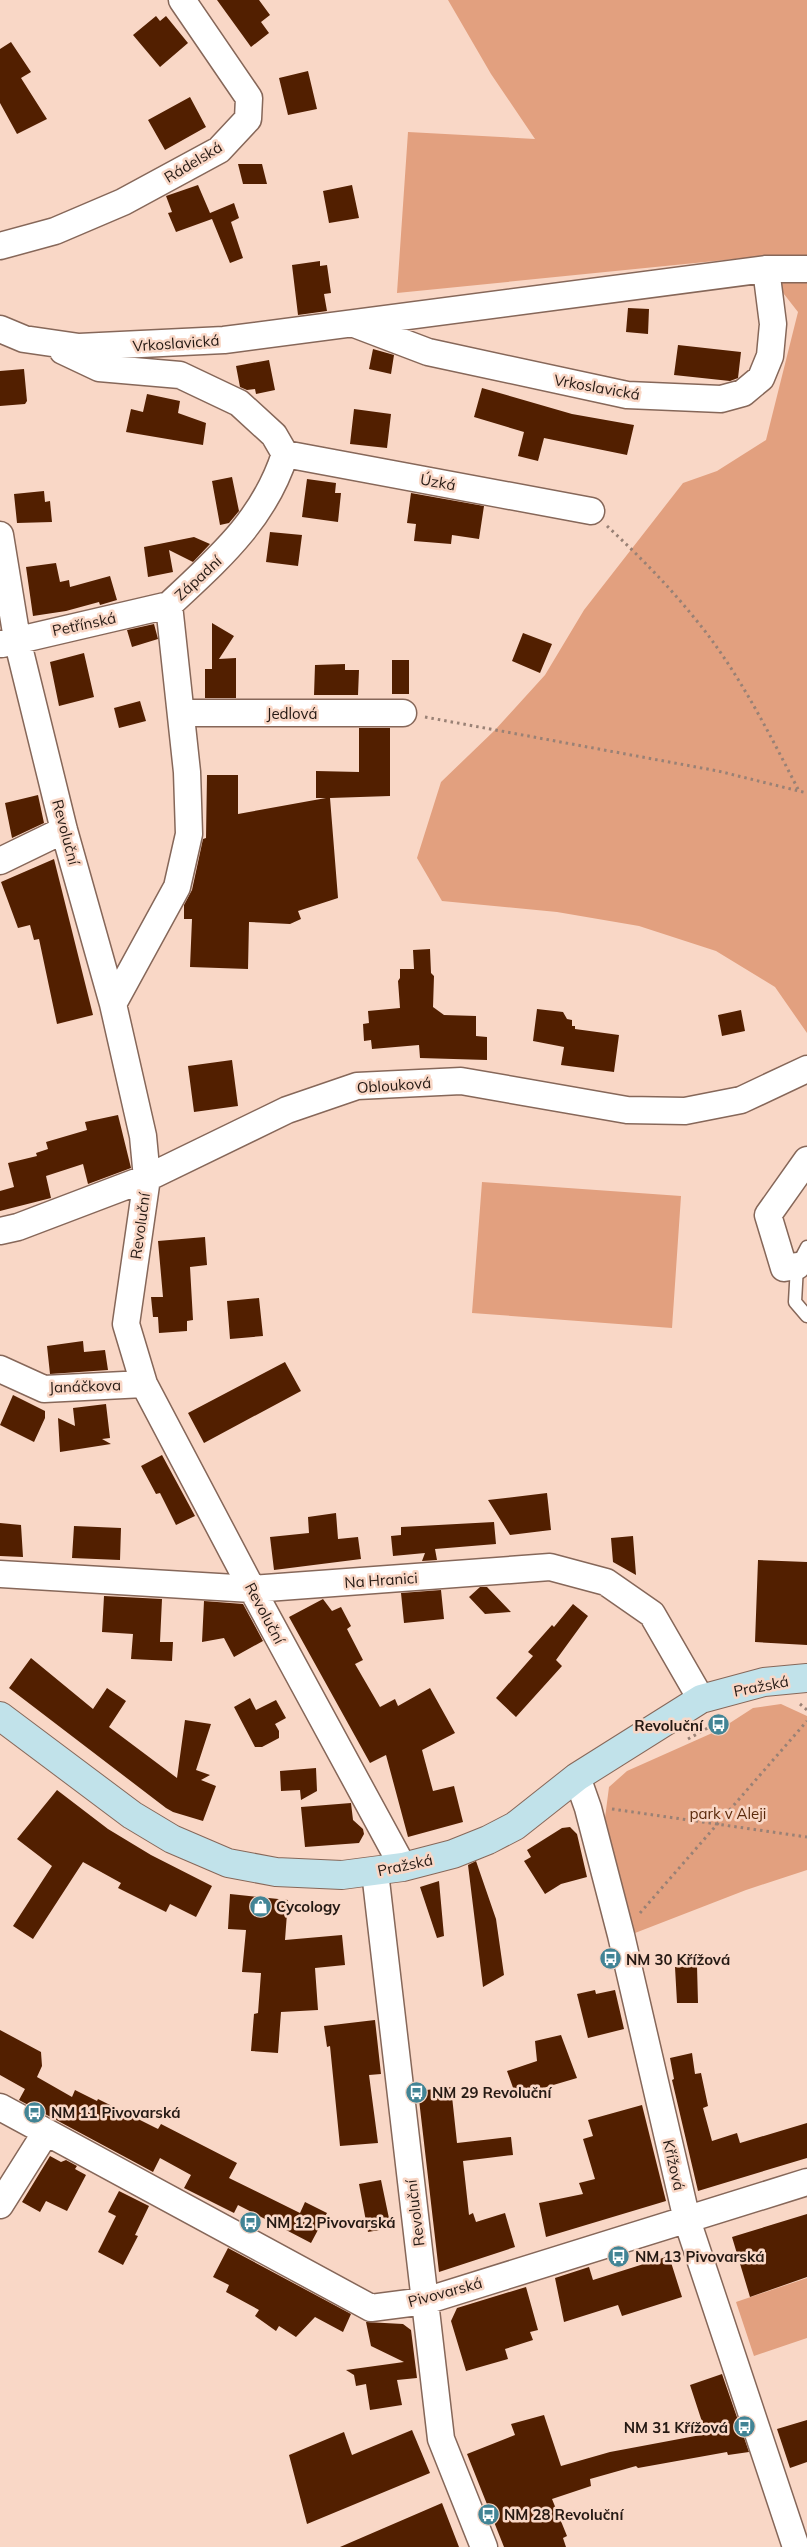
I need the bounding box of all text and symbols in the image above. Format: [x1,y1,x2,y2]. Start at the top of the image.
street label: Rádelská [161,137,225,187]
street label: Vrkoslavická [132,330,220,356]
street label: Vrkoslavická [553,370,641,404]
street label: Úzká [419,470,457,494]
street label: Západní [171,551,226,604]
street label: Petřínská [50,608,118,640]
street label: Jedlová [266,704,318,723]
street label: Revoluční [48,797,84,868]
street label: Oblouková [356,1073,432,1097]
street label: Revoluční [126,1190,154,1260]
street label: Janáčkova [49,1375,121,1397]
street label: Na Hranici [344,1568,418,1592]
street label: Revoluční [241,1579,290,1648]
street label: Pražská [732,1671,790,1701]
bus stop icon: Revoluční [707,1713,731,1737]
place label: Revoluční [634,1716,704,1735]
park label: park v Aleji [690,1804,766,1823]
street label: Pražská [376,1850,434,1880]
shop icon: Cycology [248,1894,272,1918]
place label: Cycology [276,1897,341,1916]
bus stop icon: NM 30 Křížová [598,1947,622,1971]
place label: NM 30 Křížová [626,1950,730,1969]
bus stop icon: NM 29 Revoluční [404,2080,428,2104]
place label: NM 29 Revoluční [432,2083,552,2102]
bus stop icon: NM 11 Pivovarská [23,2100,47,2124]
place label: NM 11 Pivovarská [51,2103,180,2122]
street label: Křížová [659,2138,689,2192]
street label: Revoluční [401,2177,428,2247]
bus stop icon: NM 12 Pivovarská [238,2210,262,2234]
place label: NM 12 Pivovarská [266,2213,395,2232]
bus stop icon: NM 13 Pivovarská [607,2244,631,2268]
place label: NM 13 Pivovarská [635,2247,764,2266]
street label: Pivovarská [406,2273,484,2311]
bus stop icon: NM 31 Křížová [732,2415,756,2439]
place label: NM 31 Křížová [624,2418,728,2437]
bus stop icon: NM 28 Revoluční [476,2502,500,2526]
place label: NM 28 Revoluční [504,2505,624,2524]

